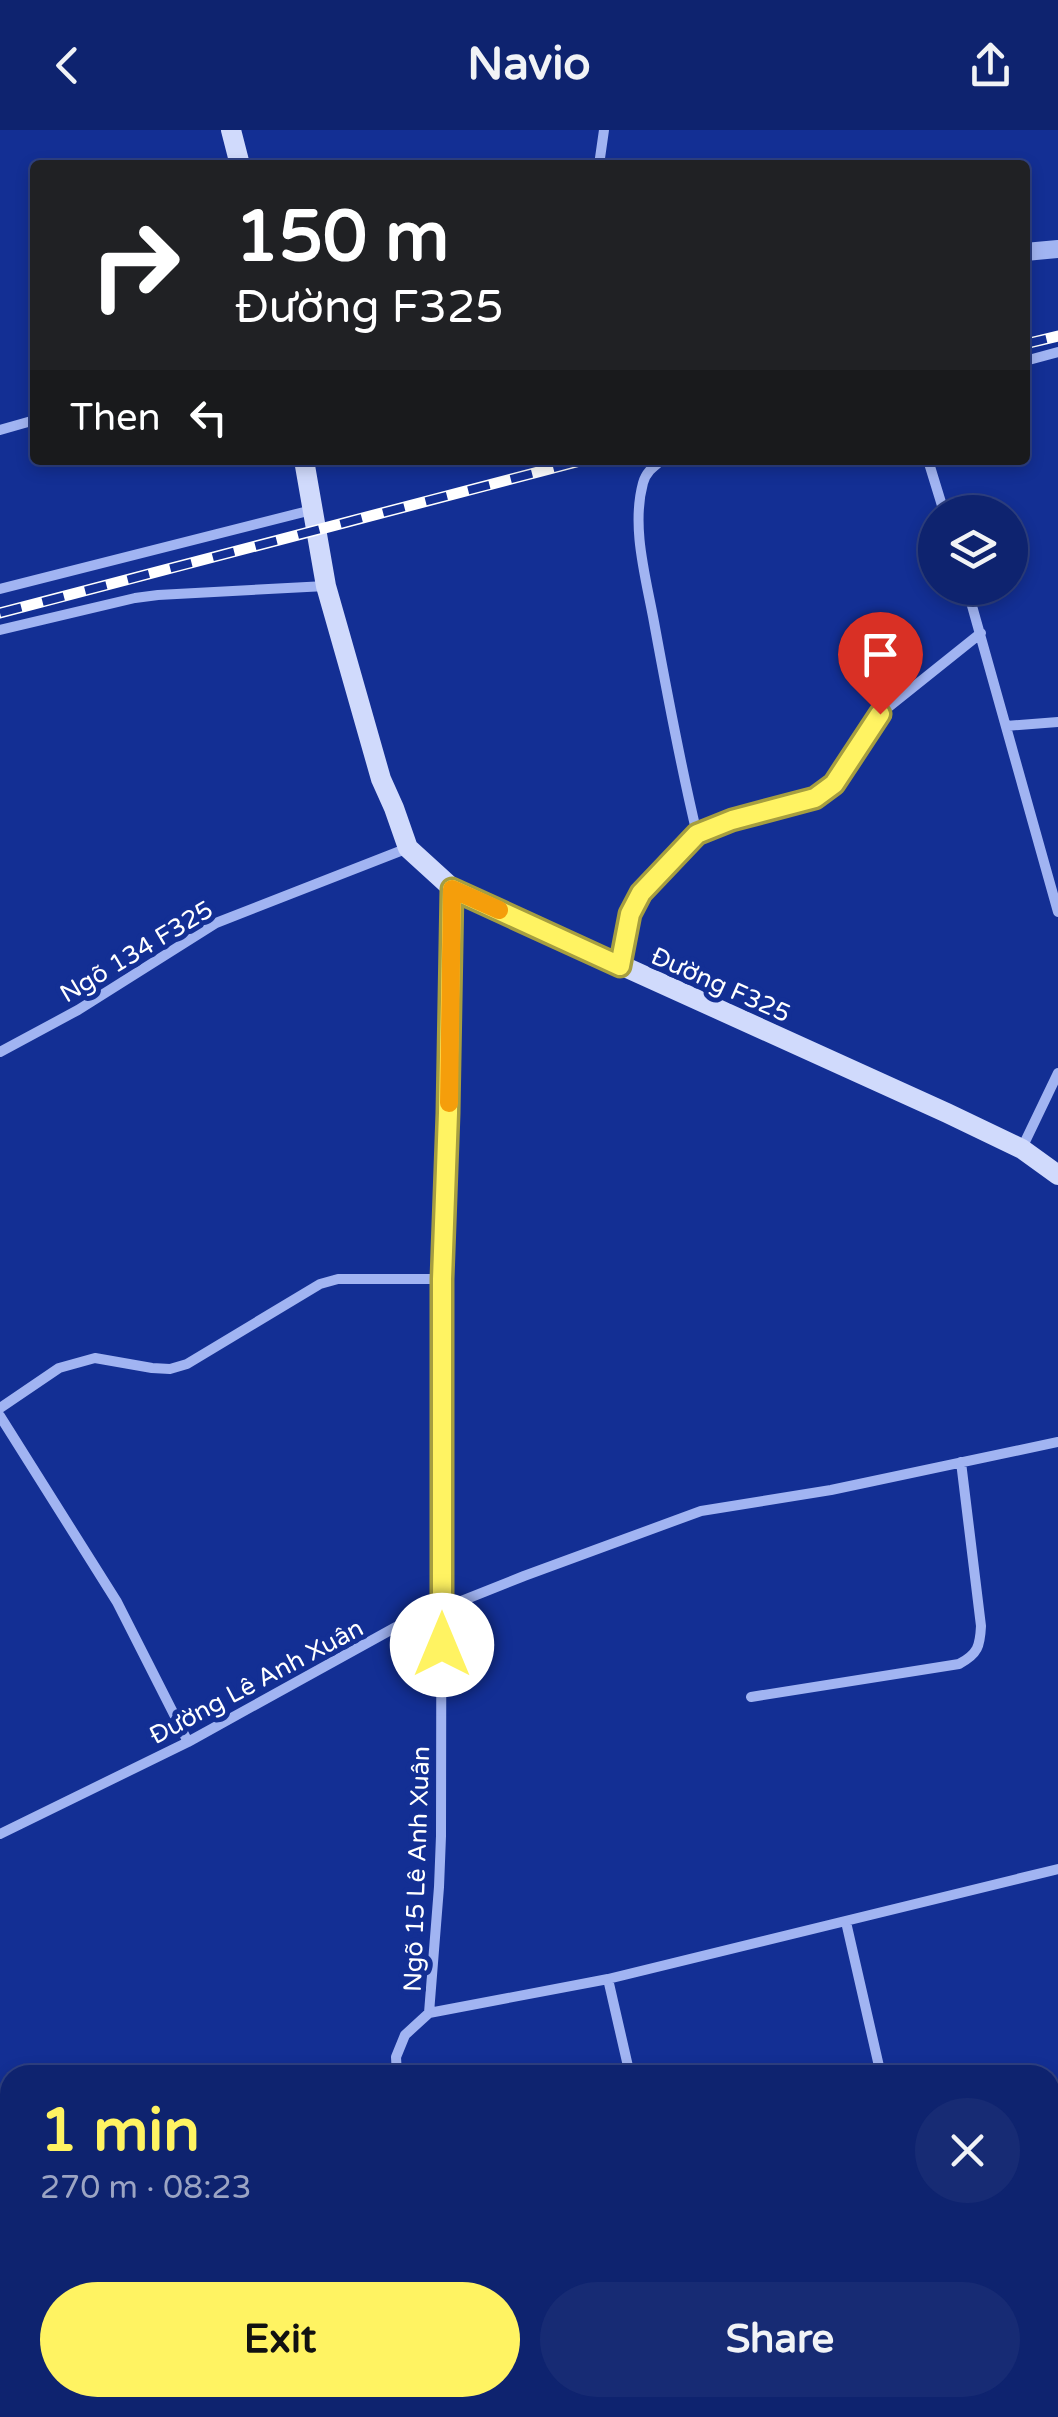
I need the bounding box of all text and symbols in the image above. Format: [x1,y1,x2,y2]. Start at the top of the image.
icon: back [40,38,95,93]
text: Navio [467,38,591,92]
icon: share [963,38,1018,93]
text: 150 m [235,196,449,280]
icon: right [70,200,200,330]
text: Đường F325 [235,281,504,335]
icon: left [181,390,236,445]
text: Then [70,395,161,441]
map controls [918,495,1028,605]
button: layers [918,495,1028,605]
pin [838,612,923,715]
icon: arrive [853,627,908,682]
street label: Ngõ 134 F325 [55,894,218,1009]
street label: Đường F325 [646,941,795,1029]
position arrow [390,1593,494,1697]
street label: Đường Lê Anh Xuân [144,1613,369,1751]
street label: Ngõ 15 Lê Anh Xuân [398,1746,436,1993]
text: 1 min [40,2095,200,2167]
button: close [915,2098,1020,2203]
text: 270 m · 08:23 [40,2169,252,2207]
button: Exit [40,2282,520,2397]
button: Share [540,2282,1020,2397]

